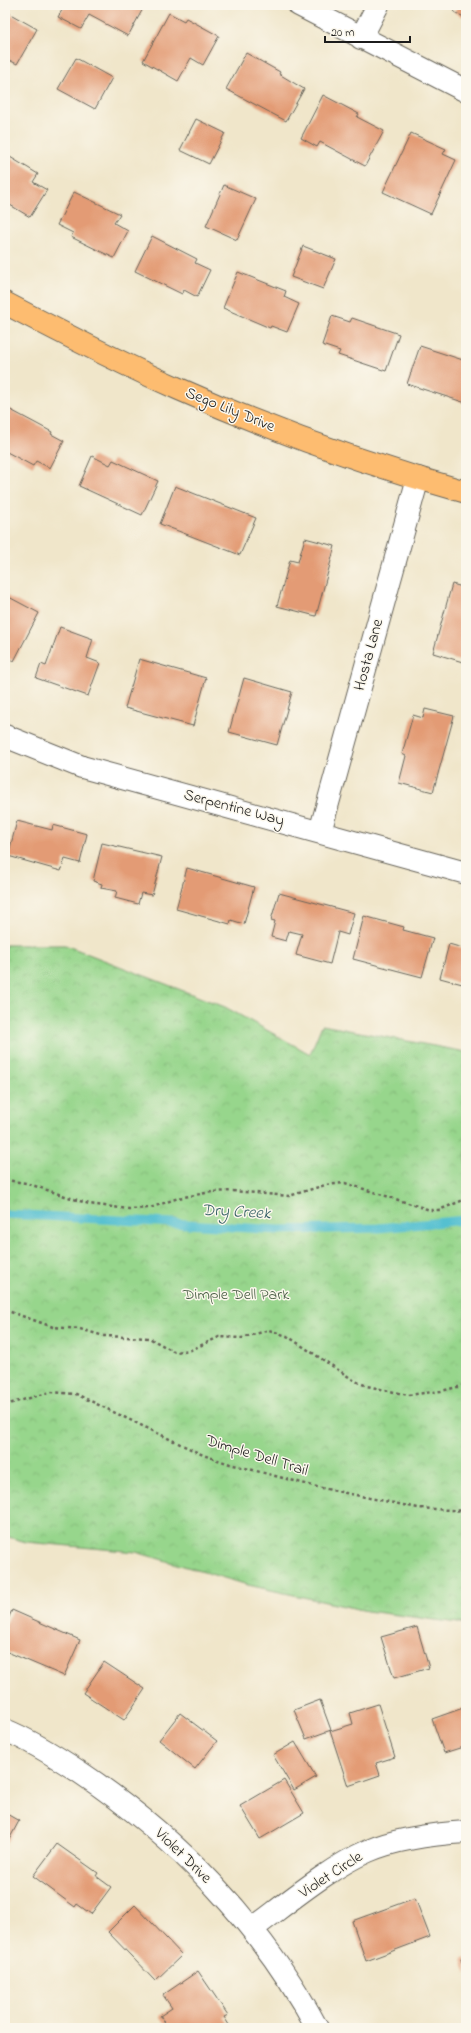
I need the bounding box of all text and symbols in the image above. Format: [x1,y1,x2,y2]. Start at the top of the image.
scale bar [325,18,410,44]
text: 20 m [331,24,354,42]
street label: Sego Lily Drive [182,381,279,439]
street label: Hosta Lane [348,616,390,694]
street label: Serpentine Way [181,783,287,833]
water label: Dry Creek [201,1198,273,1227]
park label: Dimple Dell Park [182,1283,290,1307]
street label: Dimple Dell Trail [202,1429,311,1483]
street label: Violet Drive [148,1822,218,1890]
street label: Violet Circle [293,1845,368,1905]

